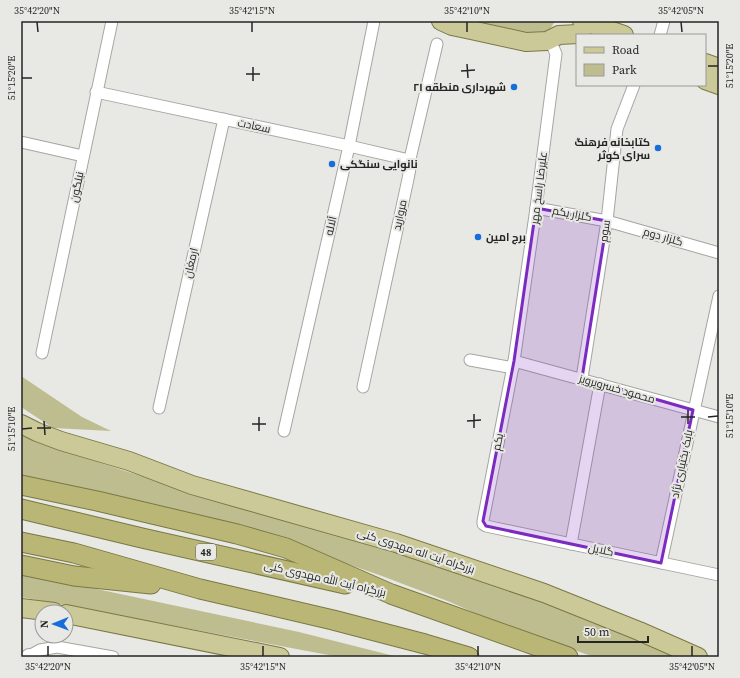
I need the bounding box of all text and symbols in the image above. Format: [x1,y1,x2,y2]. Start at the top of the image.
text: 35°42'20"N [14,4,60,17]
text: 35°42'15"N [229,4,275,17]
text: 35°42'10"N [444,4,490,17]
text: 35°42'05"N [658,4,704,17]
legend [576,34,706,86]
text: Road [612,42,639,58]
text: 51°15'20"E [723,44,736,88]
text: 51°15'20"E [5,56,18,100]
text: Park [612,62,637,78]
place label: شهرداری منطقه ۲۱ [413,80,506,95]
marker: شهرداری منطقه ۲۱ [509,82,519,92]
street label: سعادت [236,115,272,137]
place label: کتابخانه فرهنگ سرای کوثر [574,135,650,163]
marker: کتابخانه فرهنگ سرای کوثر [653,143,663,153]
street label: علیرضا راسخ مهر [527,151,551,226]
place label: نانوایی سنگکی [340,157,418,172]
marker: نانوایی سنگکی [327,159,337,169]
street label: نیلگون [66,170,88,204]
street label: مروارید [389,198,411,232]
street label: گلزار یکم [551,203,593,225]
street label: آلاله [322,215,341,237]
street label: سوم [596,219,614,243]
street label: گلزار دوم [641,224,685,250]
place label: برج امین [486,230,526,245]
marker: برج امین [473,232,483,242]
street label: ارمغان [180,246,202,280]
street label: محمود خسروپرویز [576,371,657,407]
text: 51°15'10"E [723,394,736,438]
text: 51°15'10"E [5,407,18,451]
street label: بابک بختیاری نژاد [667,428,697,500]
street label: یکم [489,432,507,452]
street label: بزرگراه آیت اله مهدوی کنی [355,525,477,577]
street label: گلایل [587,540,615,560]
road number: 48 [196,544,216,560]
street label: بزرگراه آیت الله مهدوی کنی [262,557,388,600]
north arrow [34,604,74,644]
scale bar [578,618,648,644]
text: N [37,620,52,628]
text: 50 m [584,624,610,640]
text: 35°42'20"N [25,660,71,673]
text: 35°42'15"N [240,660,286,673]
text: 35°42'10"N [455,660,501,673]
text: 35°42'05"N [669,660,715,673]

